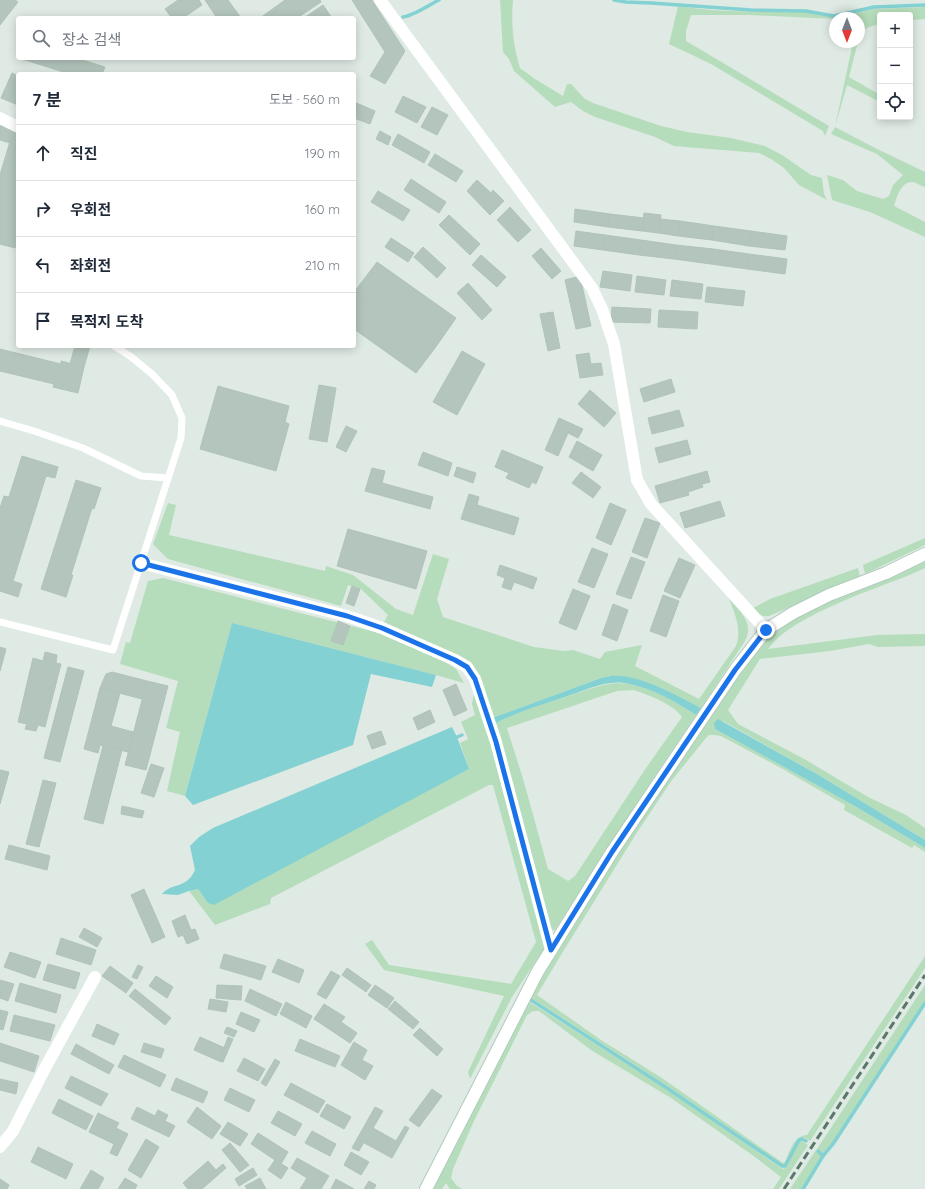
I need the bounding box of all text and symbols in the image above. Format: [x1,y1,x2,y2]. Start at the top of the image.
north arrow [829,12,865,48]
map controls [877,12,913,120]
button: + [877,12,913,48]
search box [16,16,356,60]
icon: search [30,27,52,49]
text: 장소 검색 [62,30,121,49]
button: − [877,48,913,84]
button: locate [877,84,913,120]
text: 7 분 [32,89,62,110]
text: 도보 · 560 m [269,91,340,107]
icon: ahead [32,142,54,164]
text: 직진 [70,144,98,163]
text: 190 m [305,145,340,161]
icon: right [32,198,54,220]
text: 우회전 [70,200,111,219]
text: 160 m [305,201,340,217]
icon: left [32,254,54,276]
text: 좌회전 [70,256,111,275]
text: 210 m [305,257,340,273]
icon: arrive [32,310,54,332]
text: 목적지 도착 [70,312,143,331]
route start [132,554,150,572]
route end [757,621,775,639]

